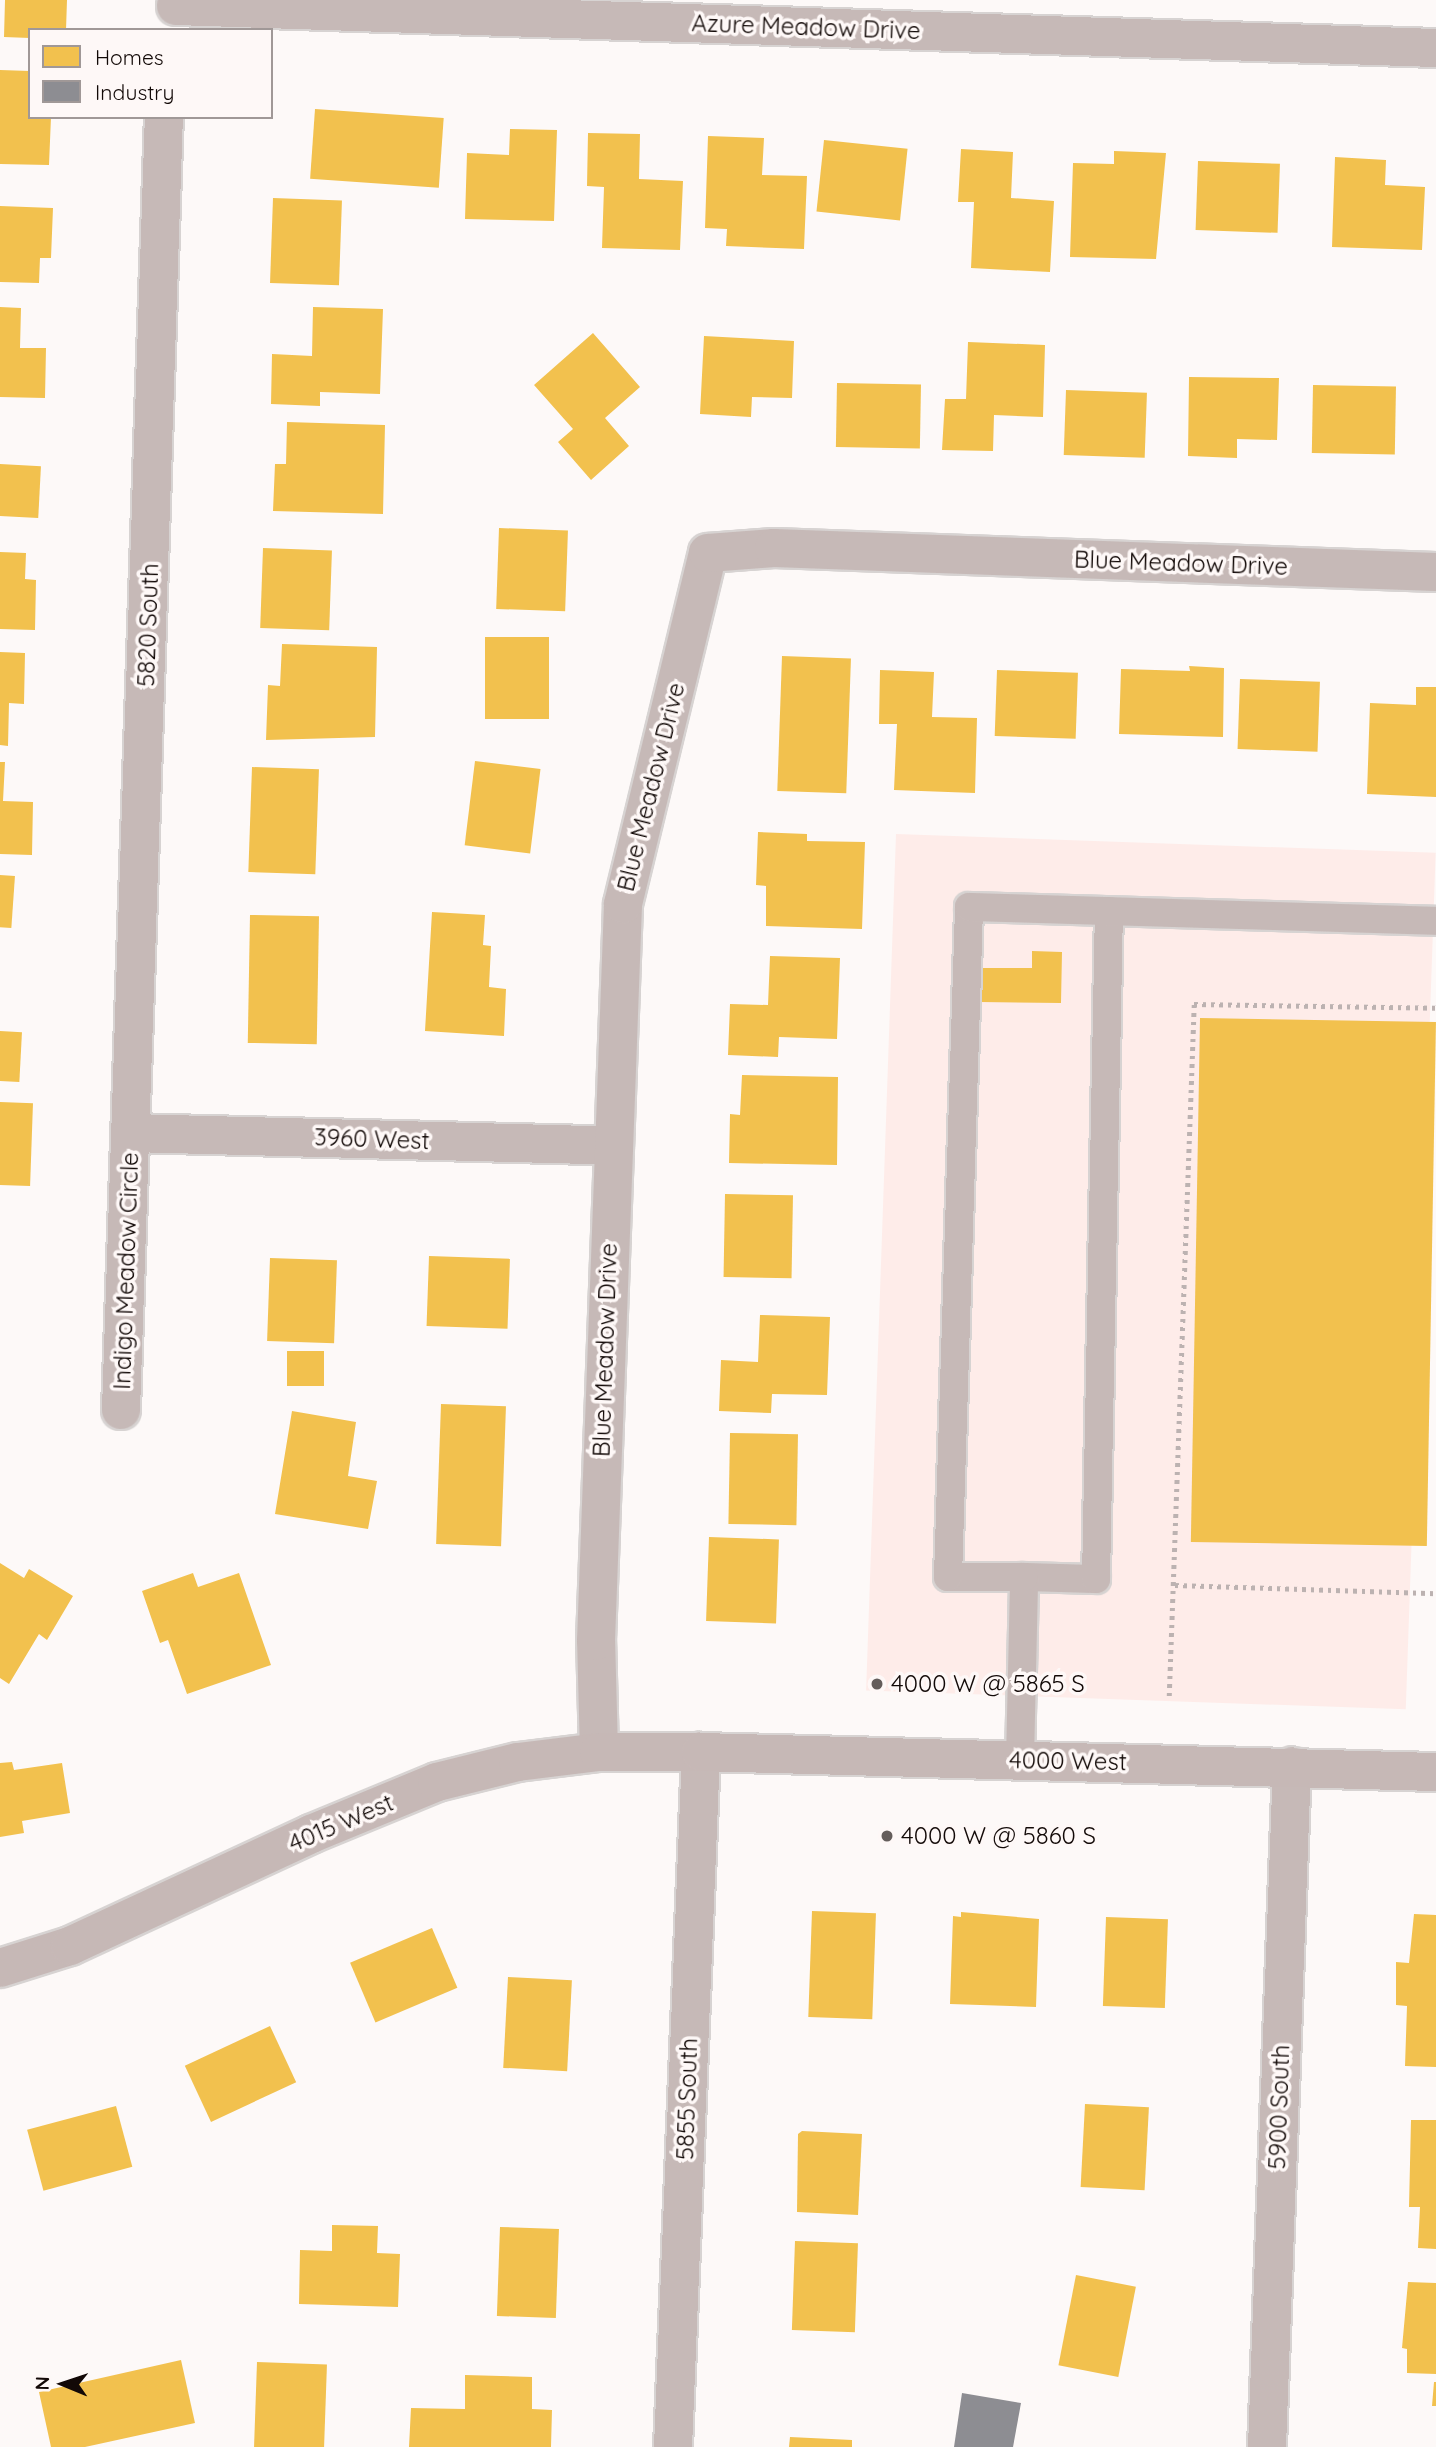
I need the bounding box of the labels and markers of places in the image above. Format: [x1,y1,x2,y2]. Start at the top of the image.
place label: 4000 W @ 5865 S [891,1670,1085,1698]
marker: 4000 W @ 5865 S [869,1676,885,1692]
place label: 4000 W @ 5860 S [901,1822,1096,1850]
marker: 4000 W @ 5860 S [879,1828,895,1844]

